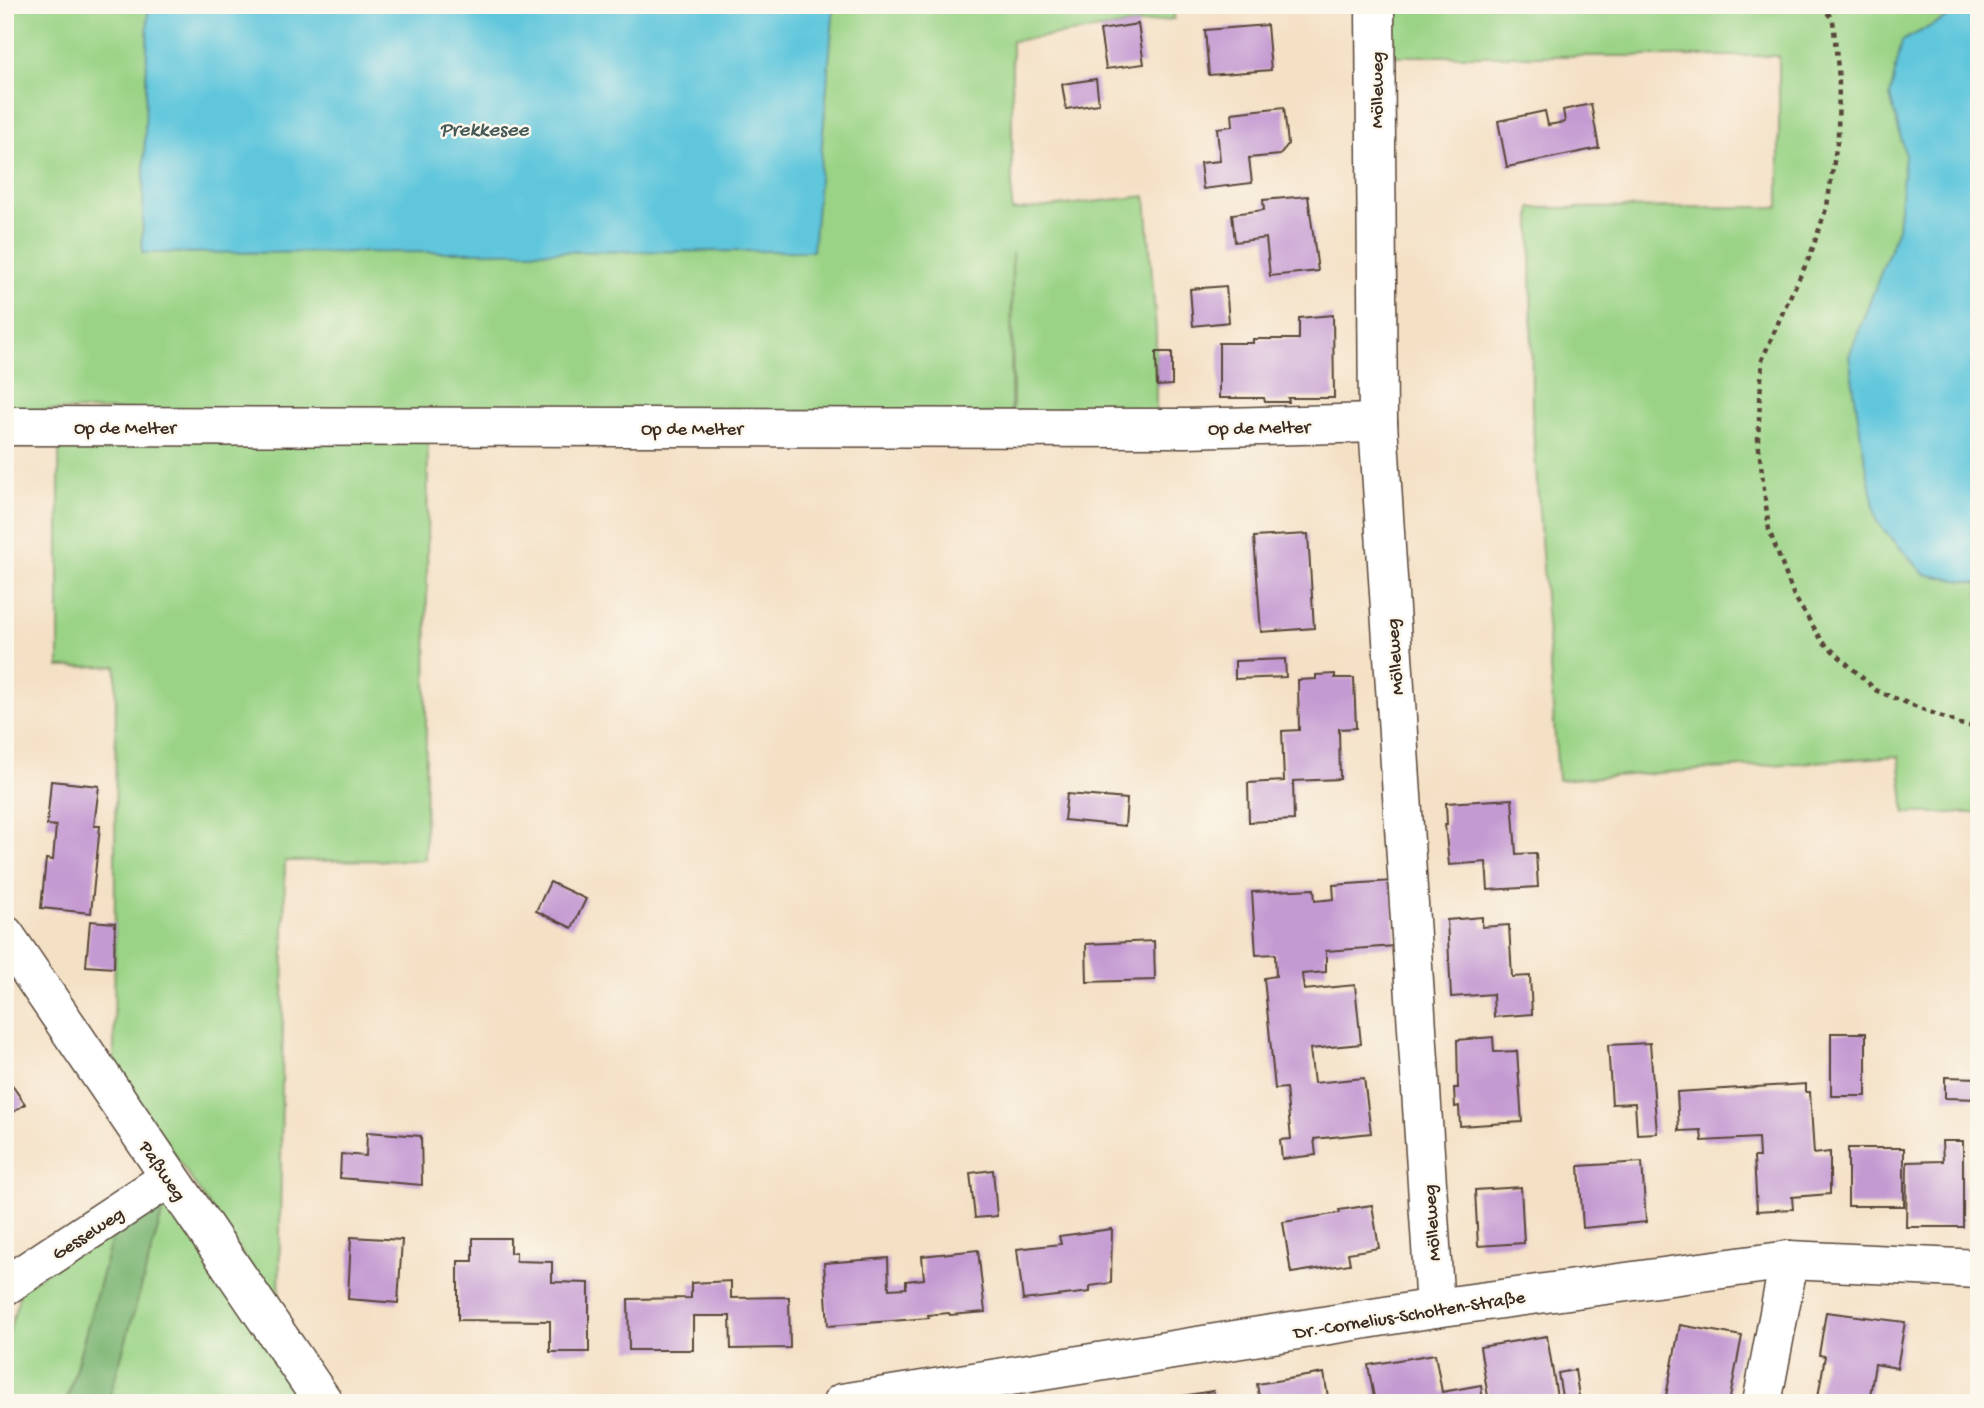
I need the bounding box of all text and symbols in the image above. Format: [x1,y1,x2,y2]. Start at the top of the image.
street label: Mölleweg [1367,52,1390,128]
water label: Prekkesee [440,119,530,144]
street label: Op de Melter [1208,417,1313,442]
street label: Op de Melter [74,418,178,441]
street label: Op de Melter [641,419,745,442]
street label: Mölleweg [1382,618,1411,696]
street label: Paßweg [132,1137,190,1207]
street label: Mölleweg [1419,1184,1448,1262]
street label: Gesseweg [49,1203,129,1267]
street label: Dr.-Cornelius-Scholten-Straße [1290,1287,1527,1346]

